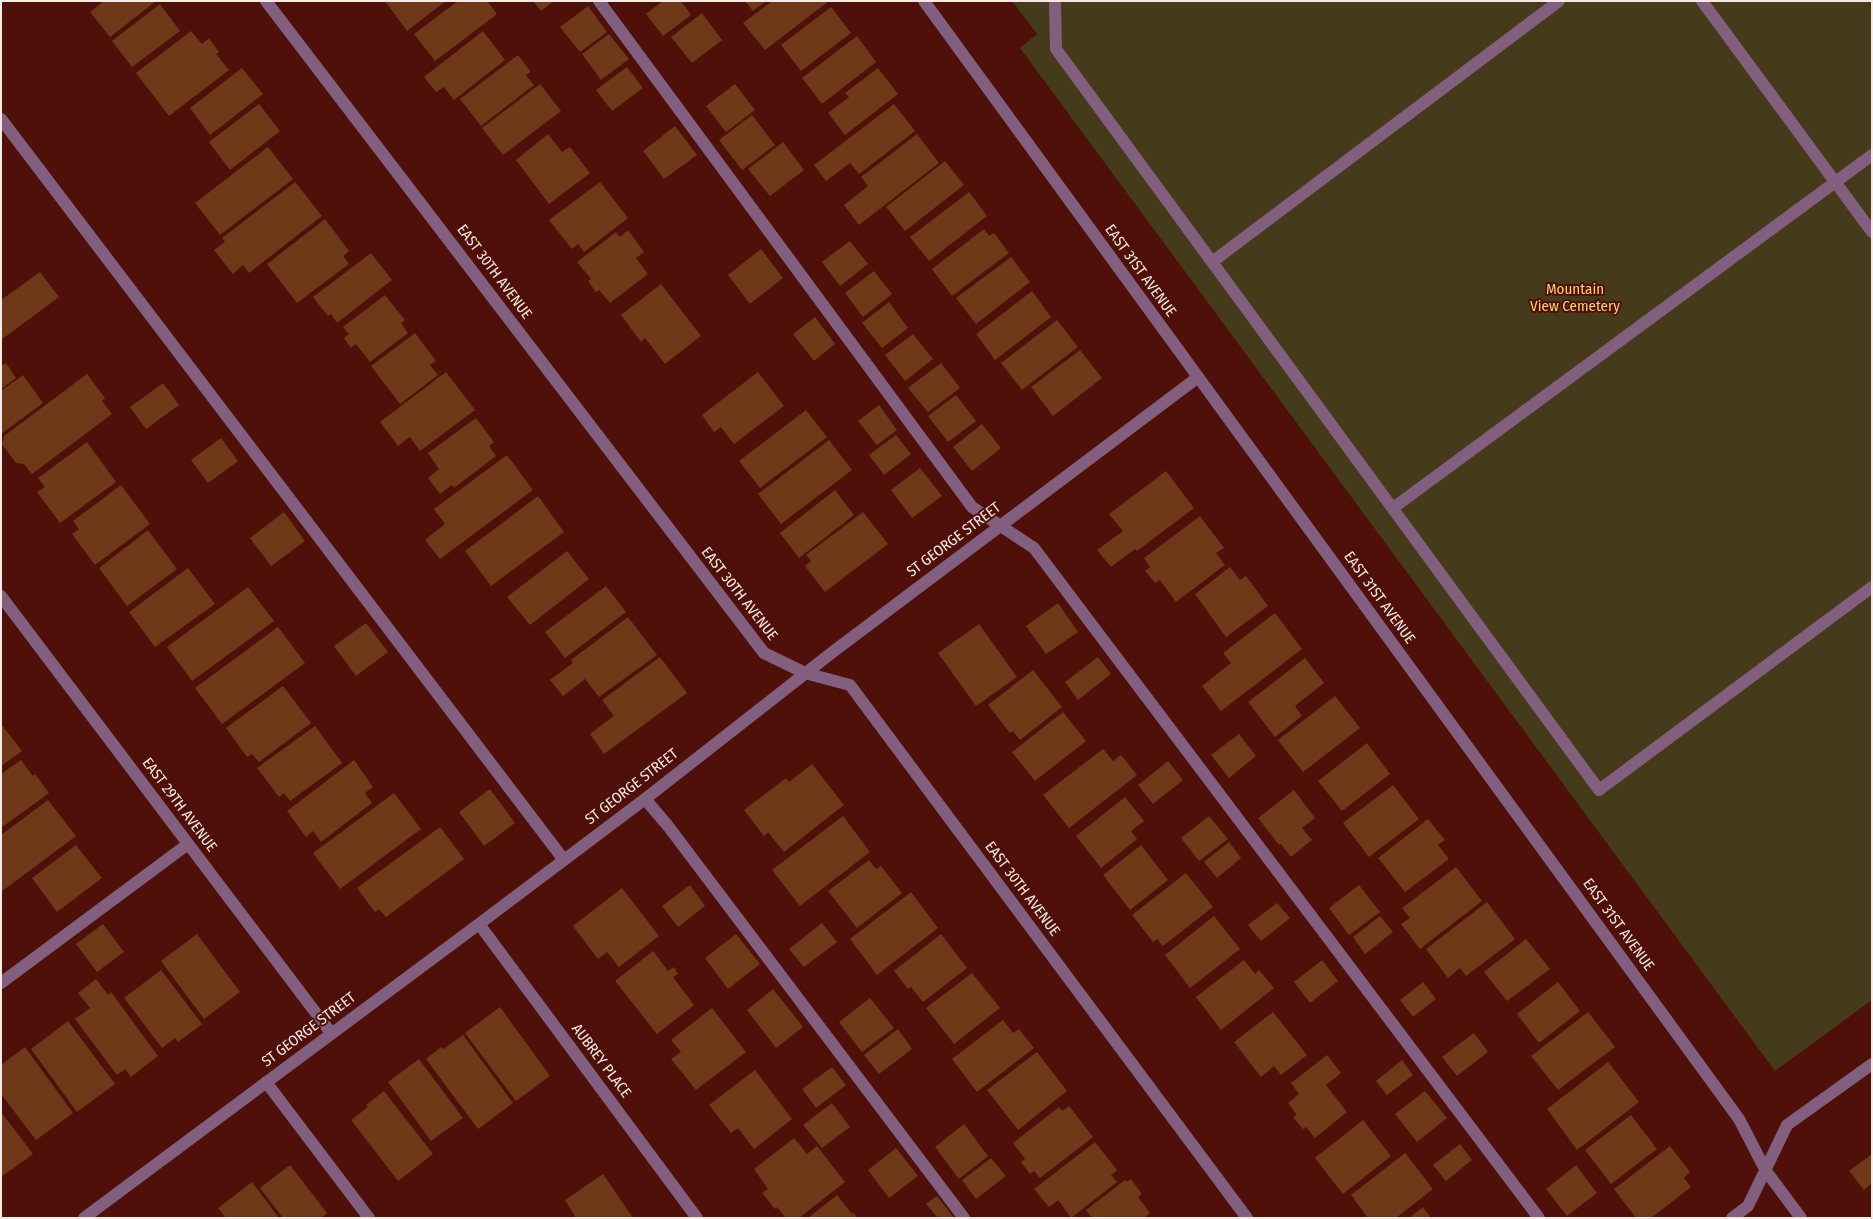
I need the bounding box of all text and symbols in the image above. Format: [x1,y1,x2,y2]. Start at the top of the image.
street label: EAST 30TH AVENUE [453,221,535,323]
street label: EAST 31ST AVENUE [1100,221,1180,321]
park label: Mountain View Cemetery [1530,281,1620,316]
street label: ST GEORGE STREET [904,499,1004,581]
street label: EAST 30TH AVENUE [697,544,781,644]
street label: EAST 31ST AVENUE [1339,548,1419,648]
street label: ST GEORGE STREET [582,745,682,829]
street label: EAST 29TH AVENUE [138,755,220,855]
street label: EAST 30TH AVENUE [981,838,1063,940]
street label: EAST 31ST AVENUE [1578,875,1658,975]
street label: ST GEORGE STREET [259,989,359,1071]
street label: AUBREY PLACE [567,1021,635,1101]

